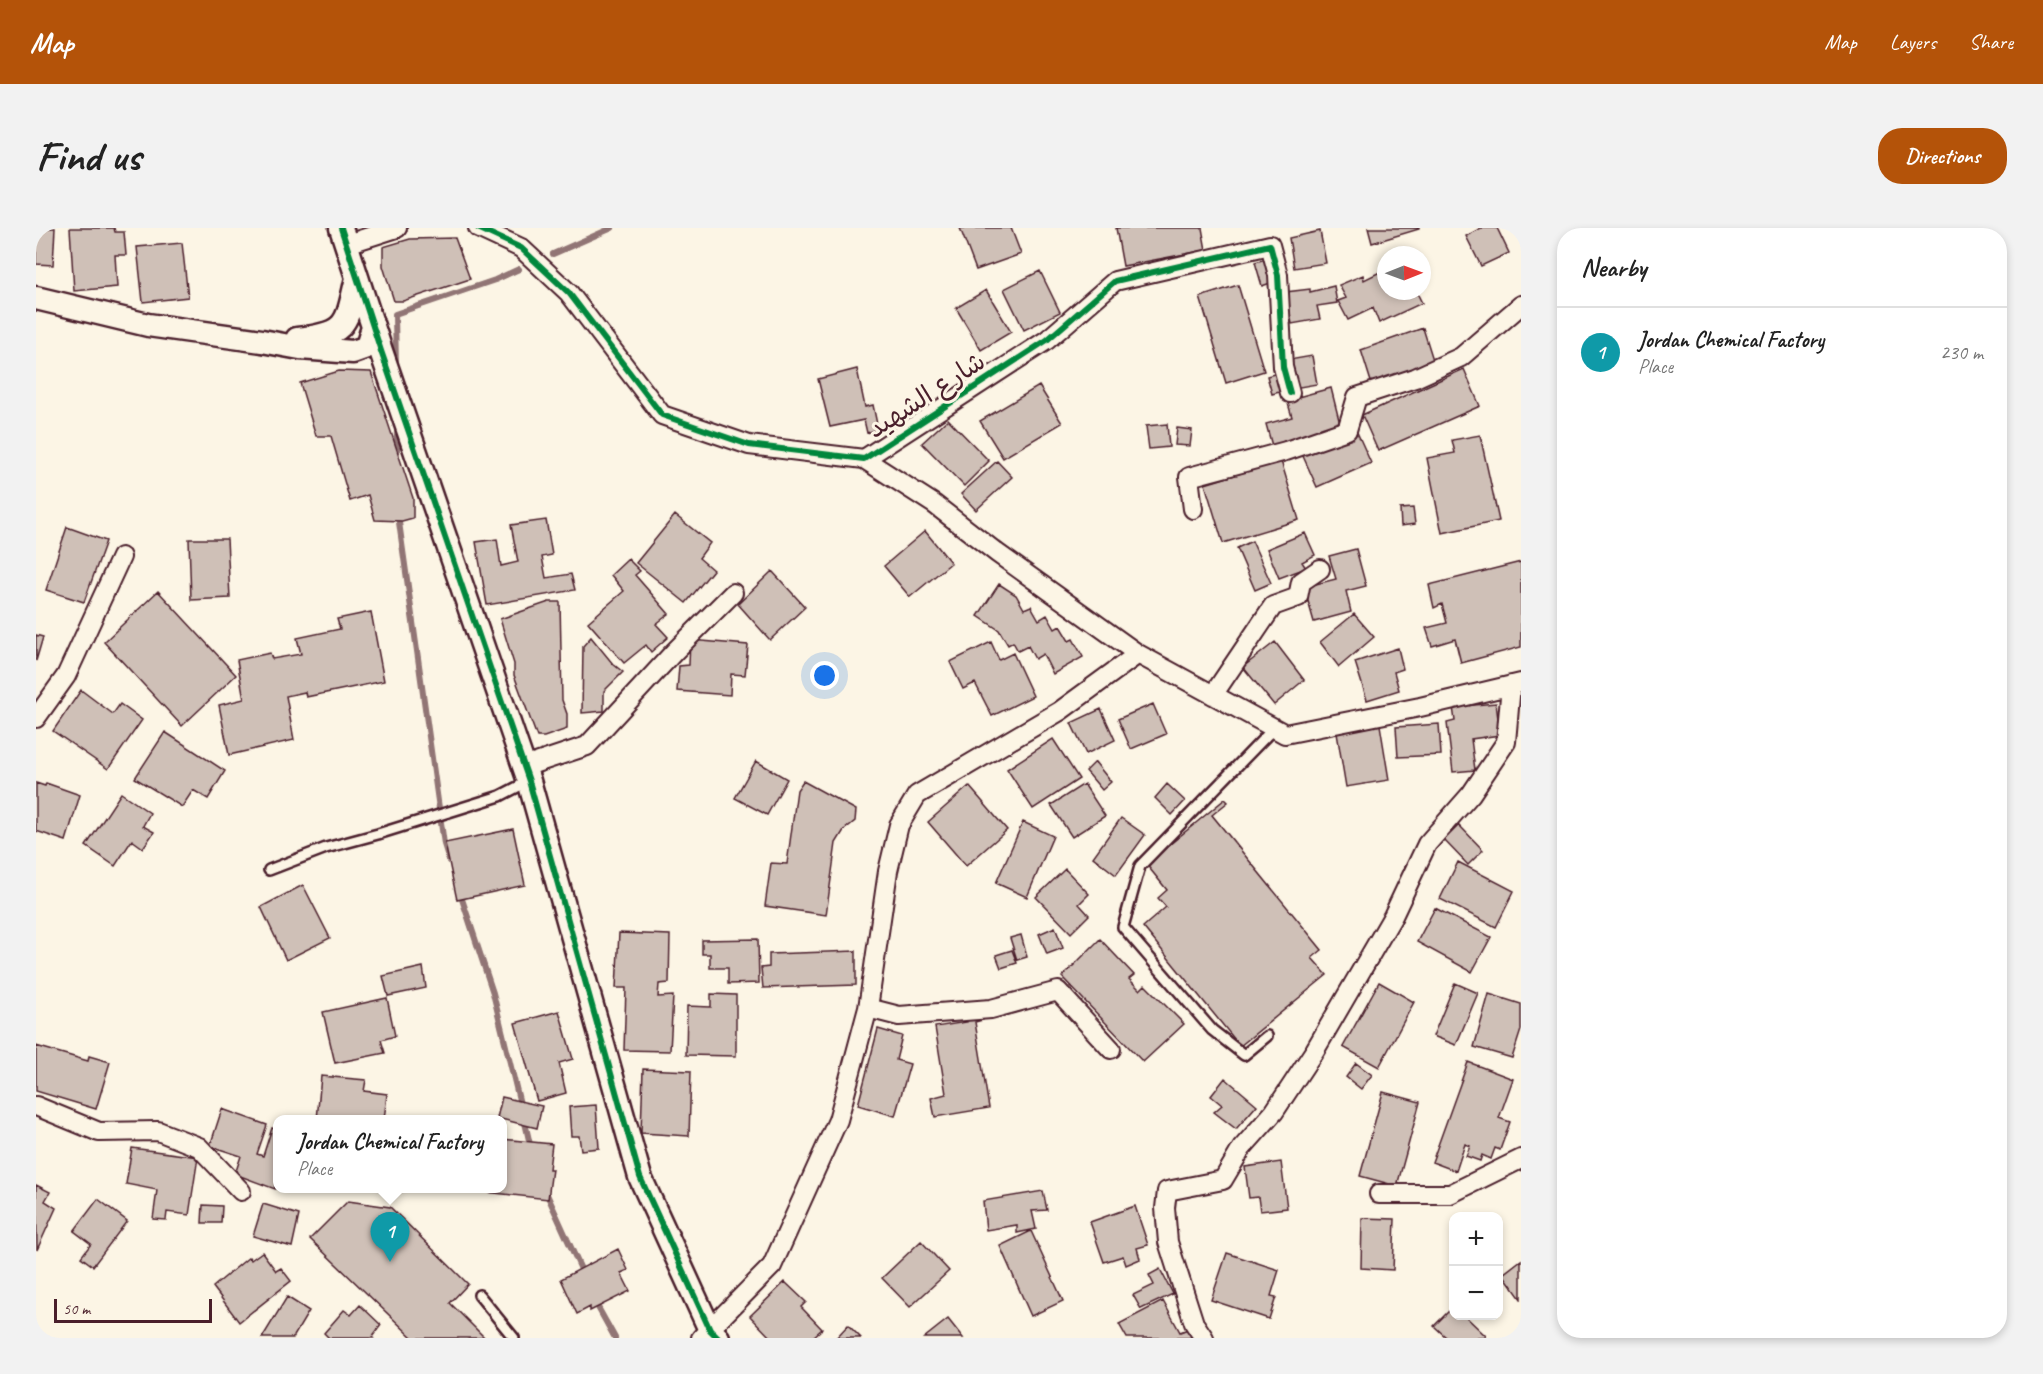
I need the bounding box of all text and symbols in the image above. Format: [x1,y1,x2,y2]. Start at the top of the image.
text: Map [30,25,73,60]
text: Map [1824,29,1857,55]
text: Layers [1890,29,1936,55]
text: Share [1969,29,2013,55]
button: Directions [1878,128,2007,184]
text: Find us [36,130,141,183]
north arrow [1377,246,1431,300]
text: Nearby [1581,251,1646,284]
text: Jordan Chemical Factory [1638,326,1824,354]
text: 1 [1596,340,1605,365]
text: 230 m [1940,340,1983,365]
street label: شارع الشهيد [861,345,992,446]
text: Place [1638,354,1673,379]
your location [810,661,839,690]
popup [273,1115,507,1193]
text: Jordan Chemical Factory [297,1128,483,1156]
text: Place [297,1156,332,1181]
pin: 1 [370,1212,410,1262]
map controls [1449,1212,1503,1320]
button: + [1449,1212,1503,1266]
button: − [1449,1266,1503,1320]
scale bar [54,1296,212,1324]
text: 50 m [63,1299,90,1319]

